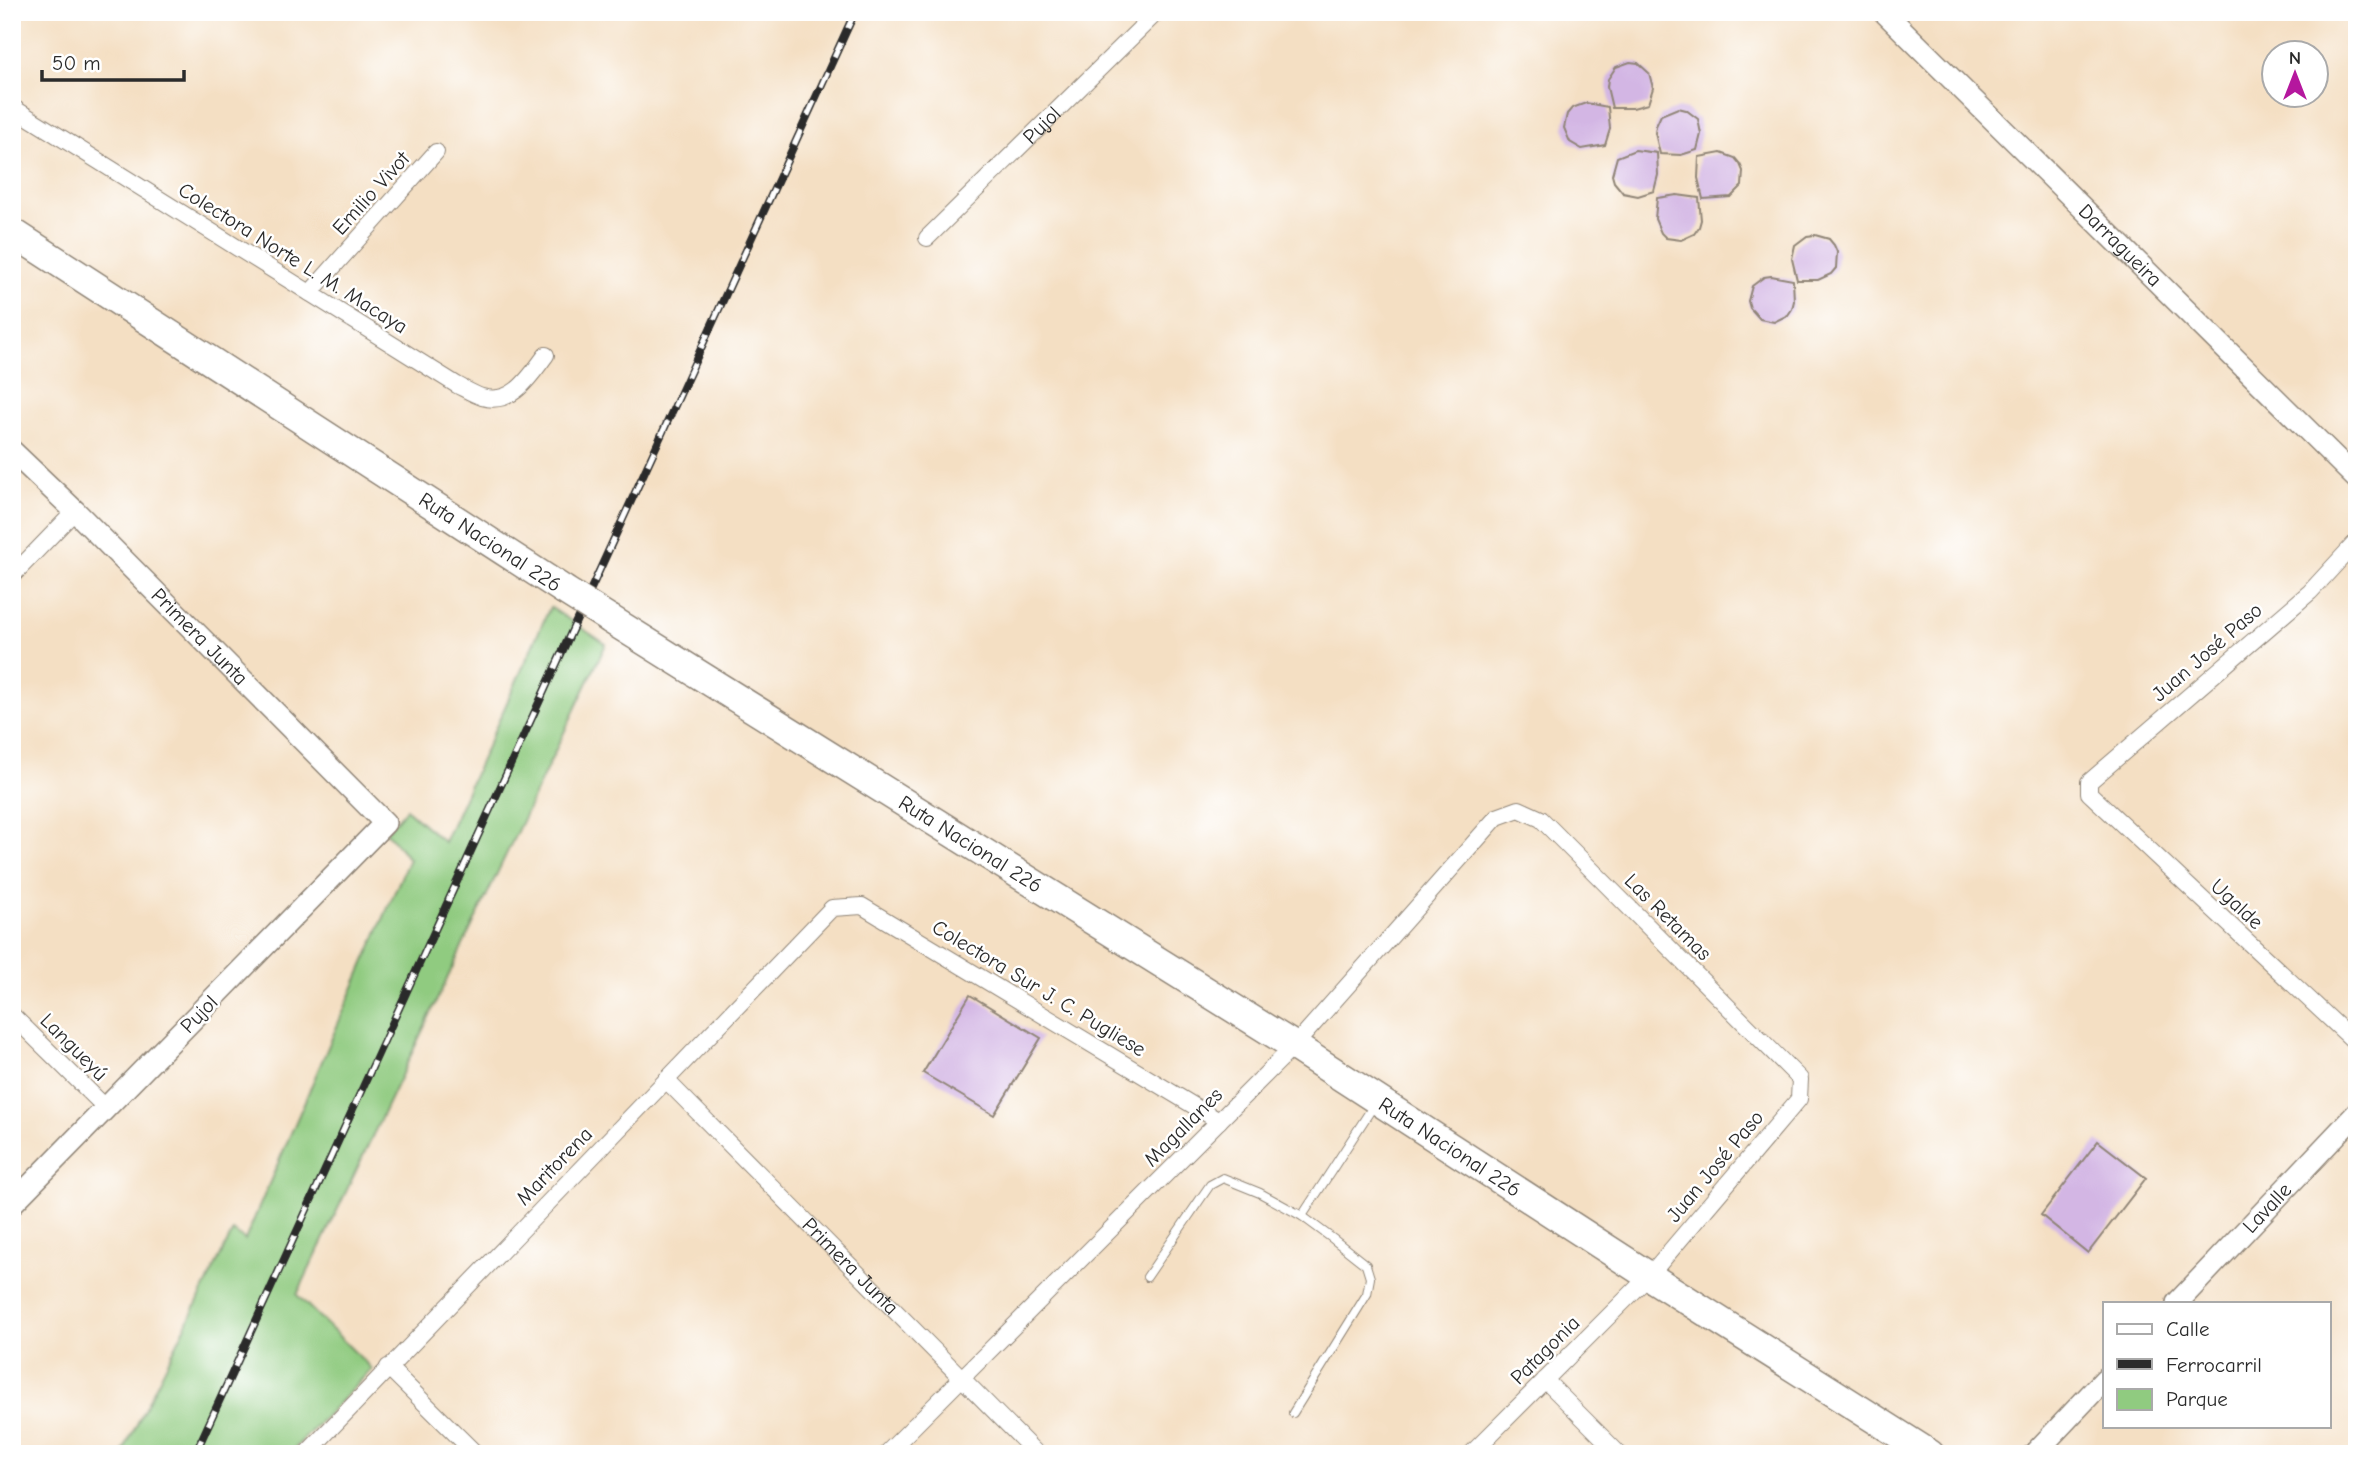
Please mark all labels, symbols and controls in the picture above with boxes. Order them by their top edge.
scale bar [42,38,184,82]
north arrow [2260,38,2330,108]
text: N [2289,47,2301,69]
text: 50 m [52,51,101,75]
street label: Pujol [1018,101,1066,149]
street label: Emilio Vivot [327,146,415,240]
street label: Colectora Norte L. M. Macaya [174,177,412,339]
street label: Darragueira [2074,199,2167,291]
street label: Ruta Nacional 226 [415,487,566,597]
street label: Primera Junta [147,583,253,690]
street label: Juan José Paso [2147,598,2267,706]
street label: Ruta Nacional 226 [894,790,1047,898]
street label: Las Retamas [1620,869,1716,965]
street label: Ugalde [2206,874,2268,934]
street label: Colectora Sur J. C. Pugliese [928,915,1150,1061]
street label: Pujol [175,990,223,1038]
street label: Langueyú [35,1008,113,1086]
street label: Magallanes [1139,1083,1227,1171]
street label: Ruta Nacional 226 [1374,1092,1525,1202]
street label: Juan José Paso [1661,1105,1769,1227]
street label: Maritorena [511,1122,597,1210]
street label: Lavalle [2238,1178,2296,1238]
street label: Primera Junta [797,1213,904,1319]
legend [2103,1302,2330,1428]
street label: Patagonia [1506,1311,1584,1389]
text: Calle [2166,1317,2209,1341]
text: Ferrocarril [2166,1353,2262,1377]
text: Parque [2166,1387,2228,1411]

